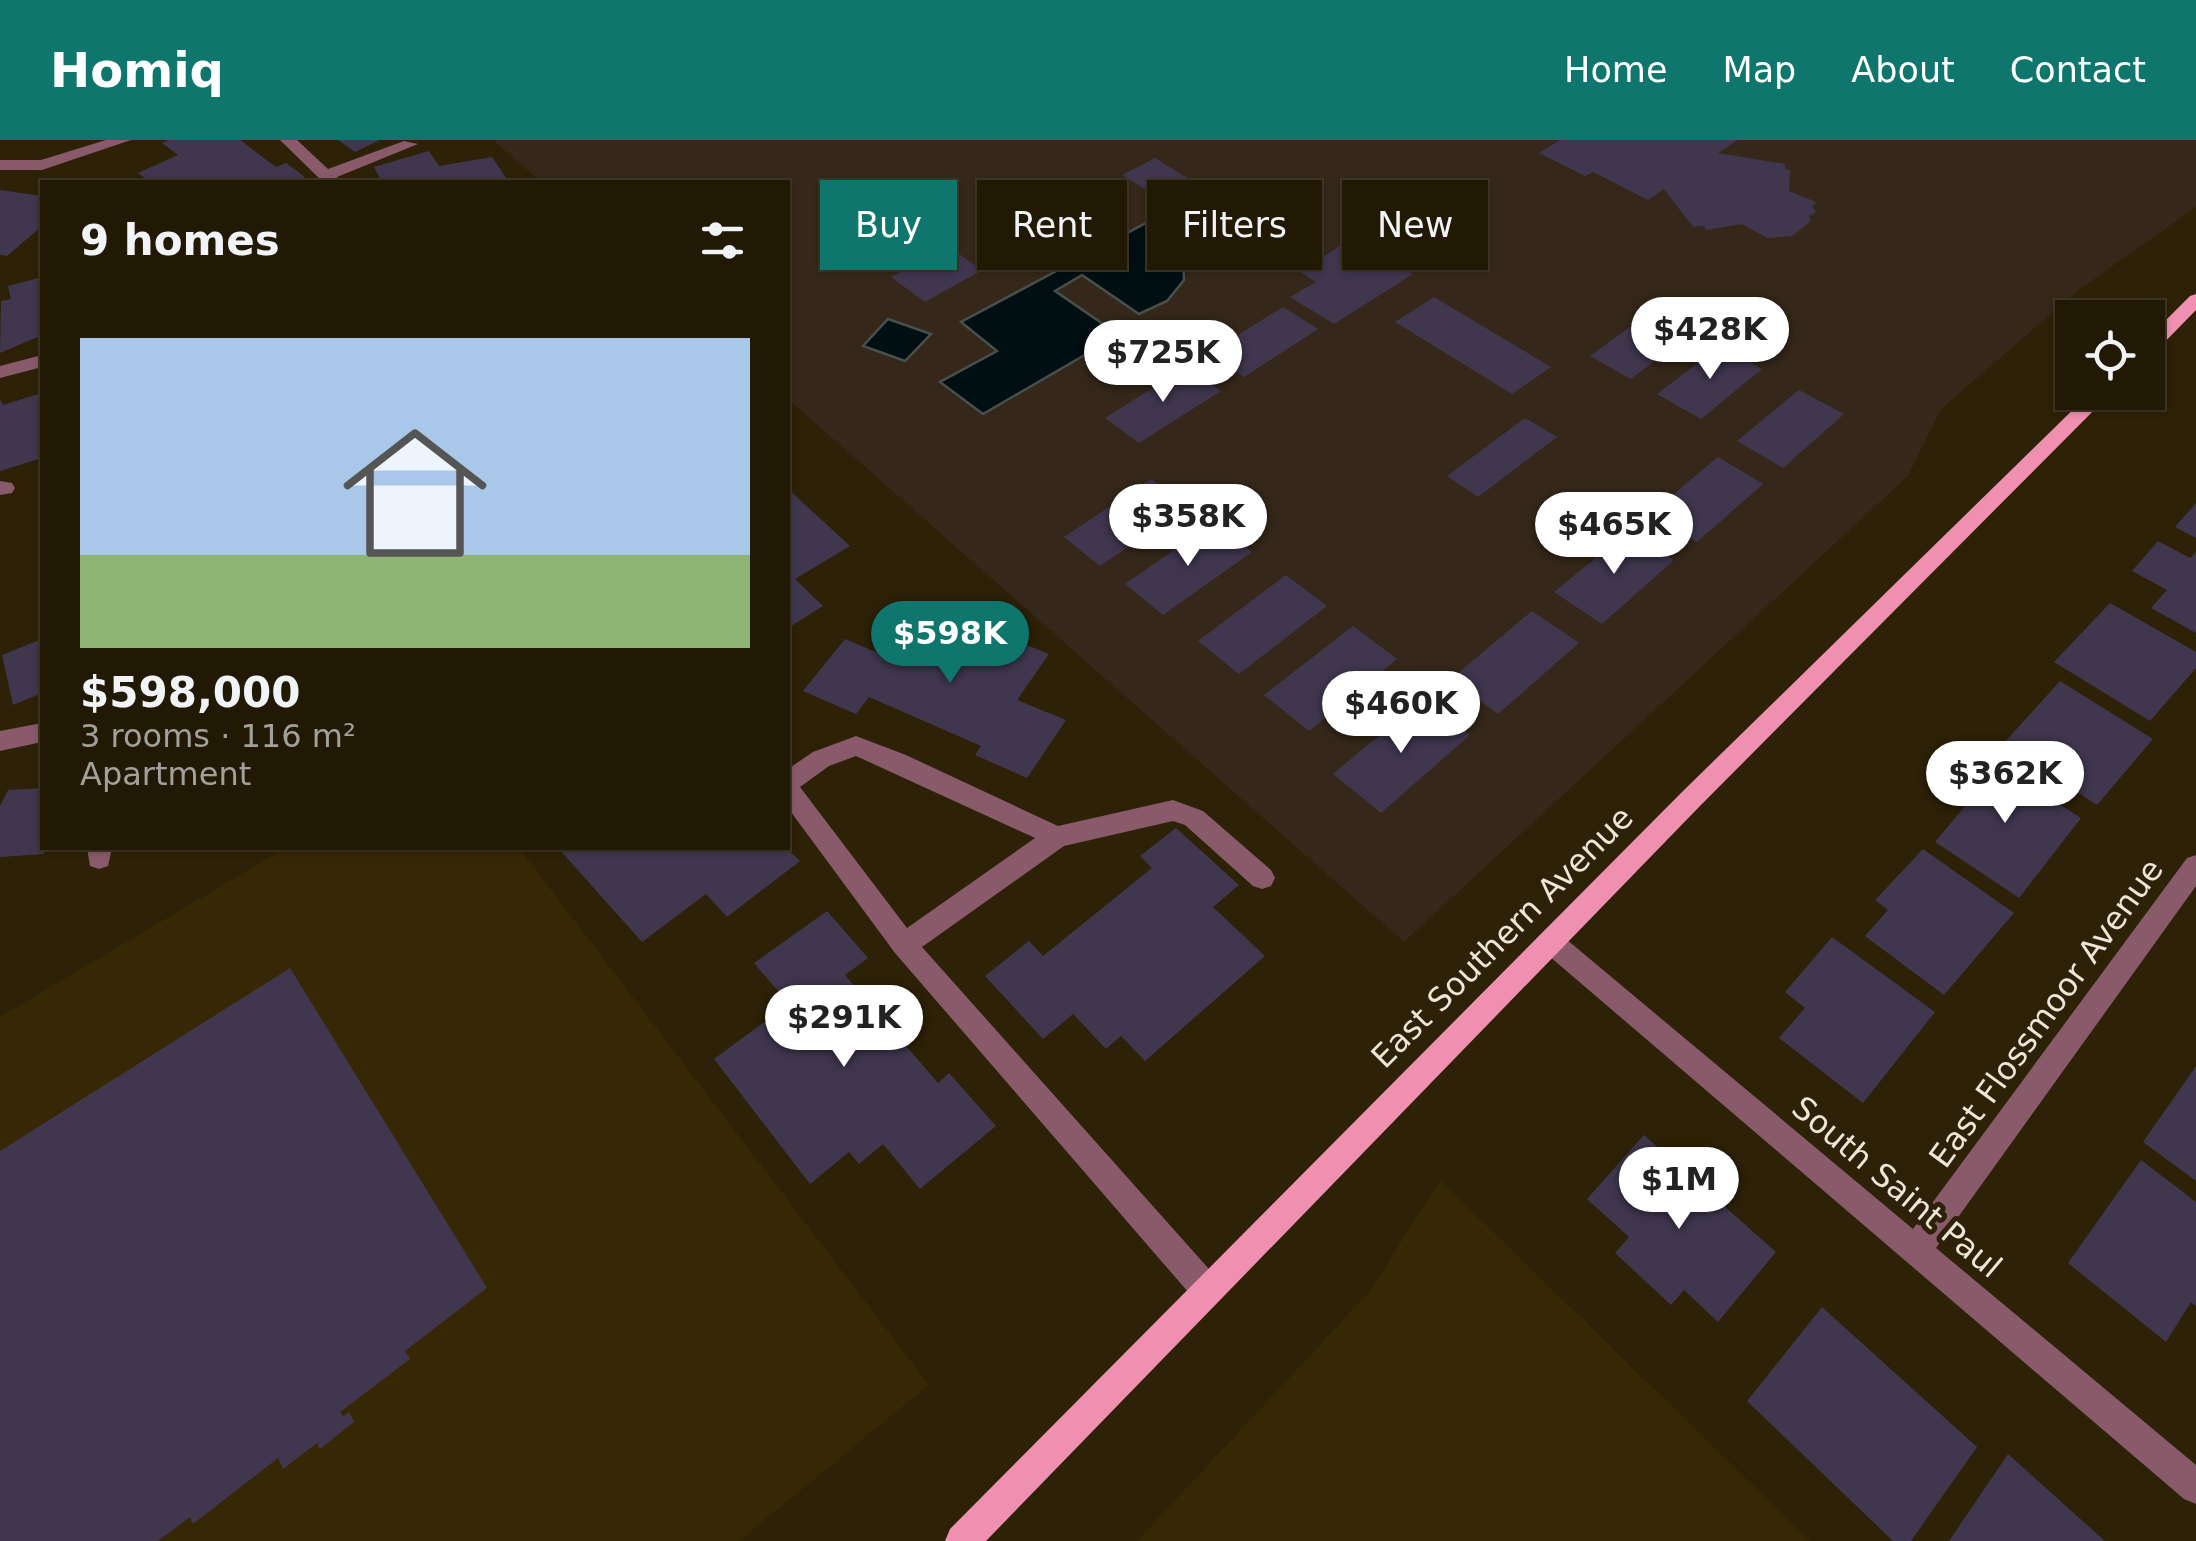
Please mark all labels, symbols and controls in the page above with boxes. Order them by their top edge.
text: Homiq [50,42,224,98]
text: Home [1564,50,1667,90]
text: Map [1722,50,1796,90]
text: About [1851,50,1955,90]
text: Contact [2010,50,2146,90]
chip: Buy [820,180,957,270]
chip: Rent [977,180,1127,270]
chip: Filters [1147,180,1322,270]
chip: New [1342,180,1488,270]
icon: filters [695,213,750,268]
text: 9 homes [80,216,280,265]
pin: $428K [1640,297,1780,382]
map controls [2055,300,2165,410]
button: locate [2055,300,2165,410]
text: $428K [1653,310,1767,348]
pin: $725K [1093,320,1233,405]
text: $725K [1106,333,1220,371]
icon: home [325,403,505,583]
pin: $358K [1118,484,1258,569]
pin: $465K [1544,492,1684,577]
text: $358K [1131,497,1245,535]
text: $465K [1557,505,1671,543]
pin: $598K [880,601,1020,686]
text: $598K [893,614,1007,652]
text: $598,000 [80,668,301,717]
pin: $460K [1331,671,1471,756]
text: $460K [1344,684,1458,722]
text: 3 rooms · 116 m² [80,717,356,755]
pin: $362K [1935,741,2075,826]
text: $362K [1948,754,2062,792]
text: Apartment [80,755,251,793]
street label: East Southern Avenue [1363,798,1641,1076]
street label: East Flossmoor Avenue [1921,851,2171,1175]
pin: $291K [774,985,914,1070]
text: $291K [787,998,901,1036]
street label: South Saint Paul [1785,1088,2009,1286]
pin: $1M [1631,1147,1727,1232]
text: $1M [1641,1160,1717,1198]

